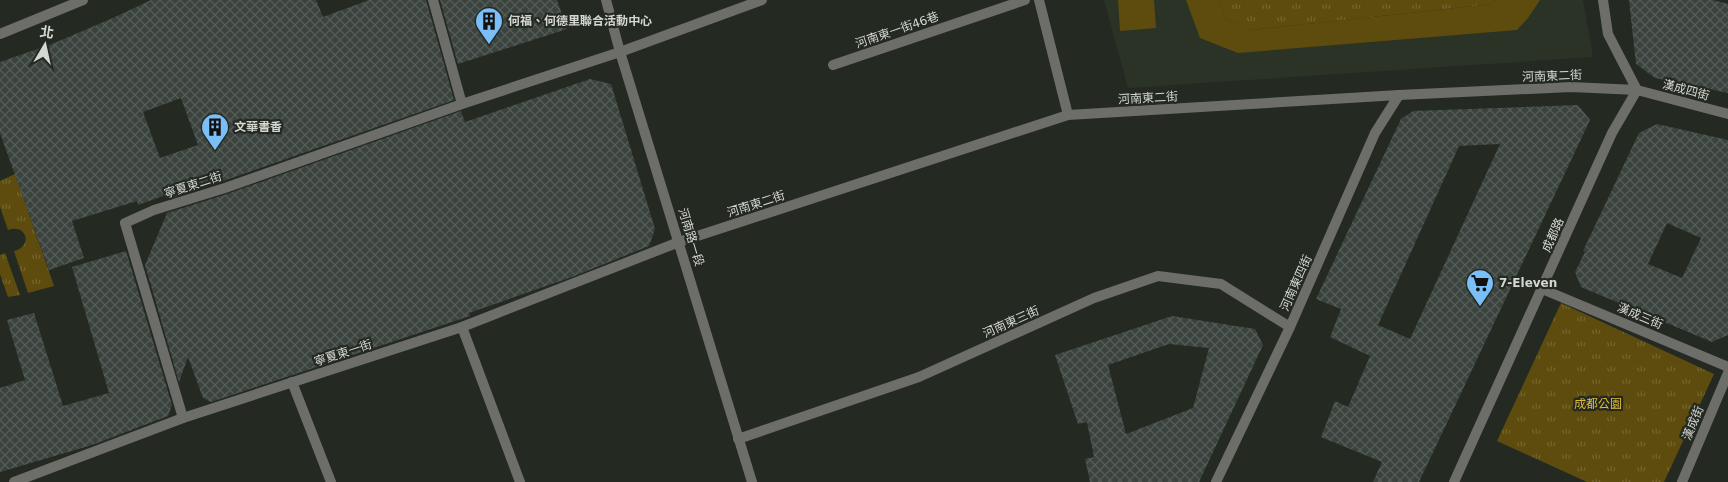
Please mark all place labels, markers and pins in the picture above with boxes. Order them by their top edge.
building icon: 何福、何德里聯合活動中心 [474,6,504,45]
place label: 何福、何德里聯合活動中心 [508,14,652,28]
building icon: 文華書香 [200,112,230,151]
place label: 文華書香 [234,120,282,134]
supermarket icon: 7-Eleven [1465,268,1495,307]
place label: 7-Eleven [1499,276,1557,290]

